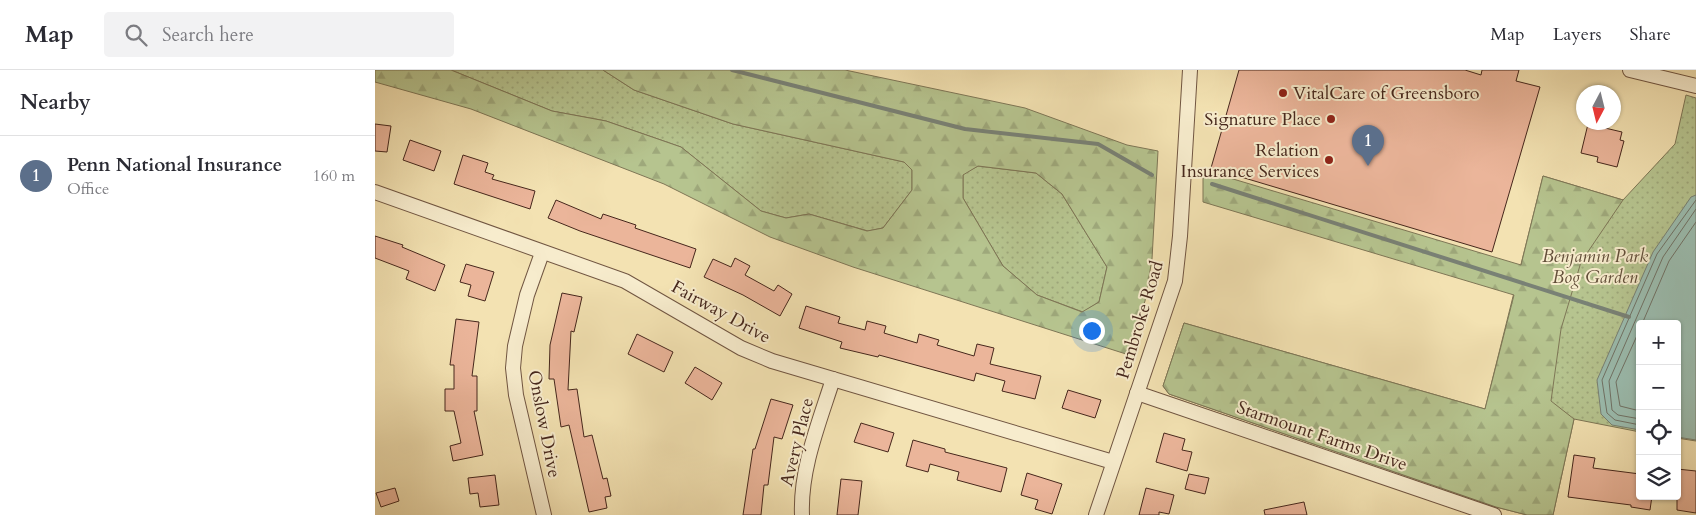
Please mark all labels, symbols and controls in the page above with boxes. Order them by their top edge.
search box [104,12,454,57]
text: Map [25,18,74,51]
icon: search [122,21,150,49]
text: Search here [162,22,254,48]
text: Map [1490,22,1525,47]
text: Layers [1553,22,1602,47]
text: Share [1630,22,1671,47]
place label: VitalCare of Greensboro [1293,81,1480,106]
north arrow [1576,85,1621,130]
marker: VitalCare of Greensboro [1277,87,1289,99]
text: Nearby [20,88,91,117]
place label: Signature Place [1204,107,1321,132]
marker: Signature Place [1325,113,1337,125]
pin: 1 [1352,125,1384,166]
place label: Relation Insurance Services [1181,138,1320,184]
text: Penn National Insurance [67,152,282,178]
marker: Relation Insurance Services [1323,154,1335,166]
text: 1 [32,165,40,187]
text: 160 m [313,165,355,187]
text: Office [67,178,109,200]
park label: Benjamin Park Bog Garden [1542,244,1648,290]
street label: Pembroke Road [1110,258,1170,382]
street label: Fairway Drive [667,274,775,350]
your location [1079,318,1105,344]
map controls [1636,320,1681,500]
button: + [1636,320,1681,365]
button: − [1636,365,1681,410]
street label: Onslow Drive [521,368,567,480]
street label: Avery Place [774,395,820,489]
street label: Starmount Farms Drive [1233,395,1411,477]
button: locate [1636,410,1681,455]
button: layers [1636,455,1681,500]

